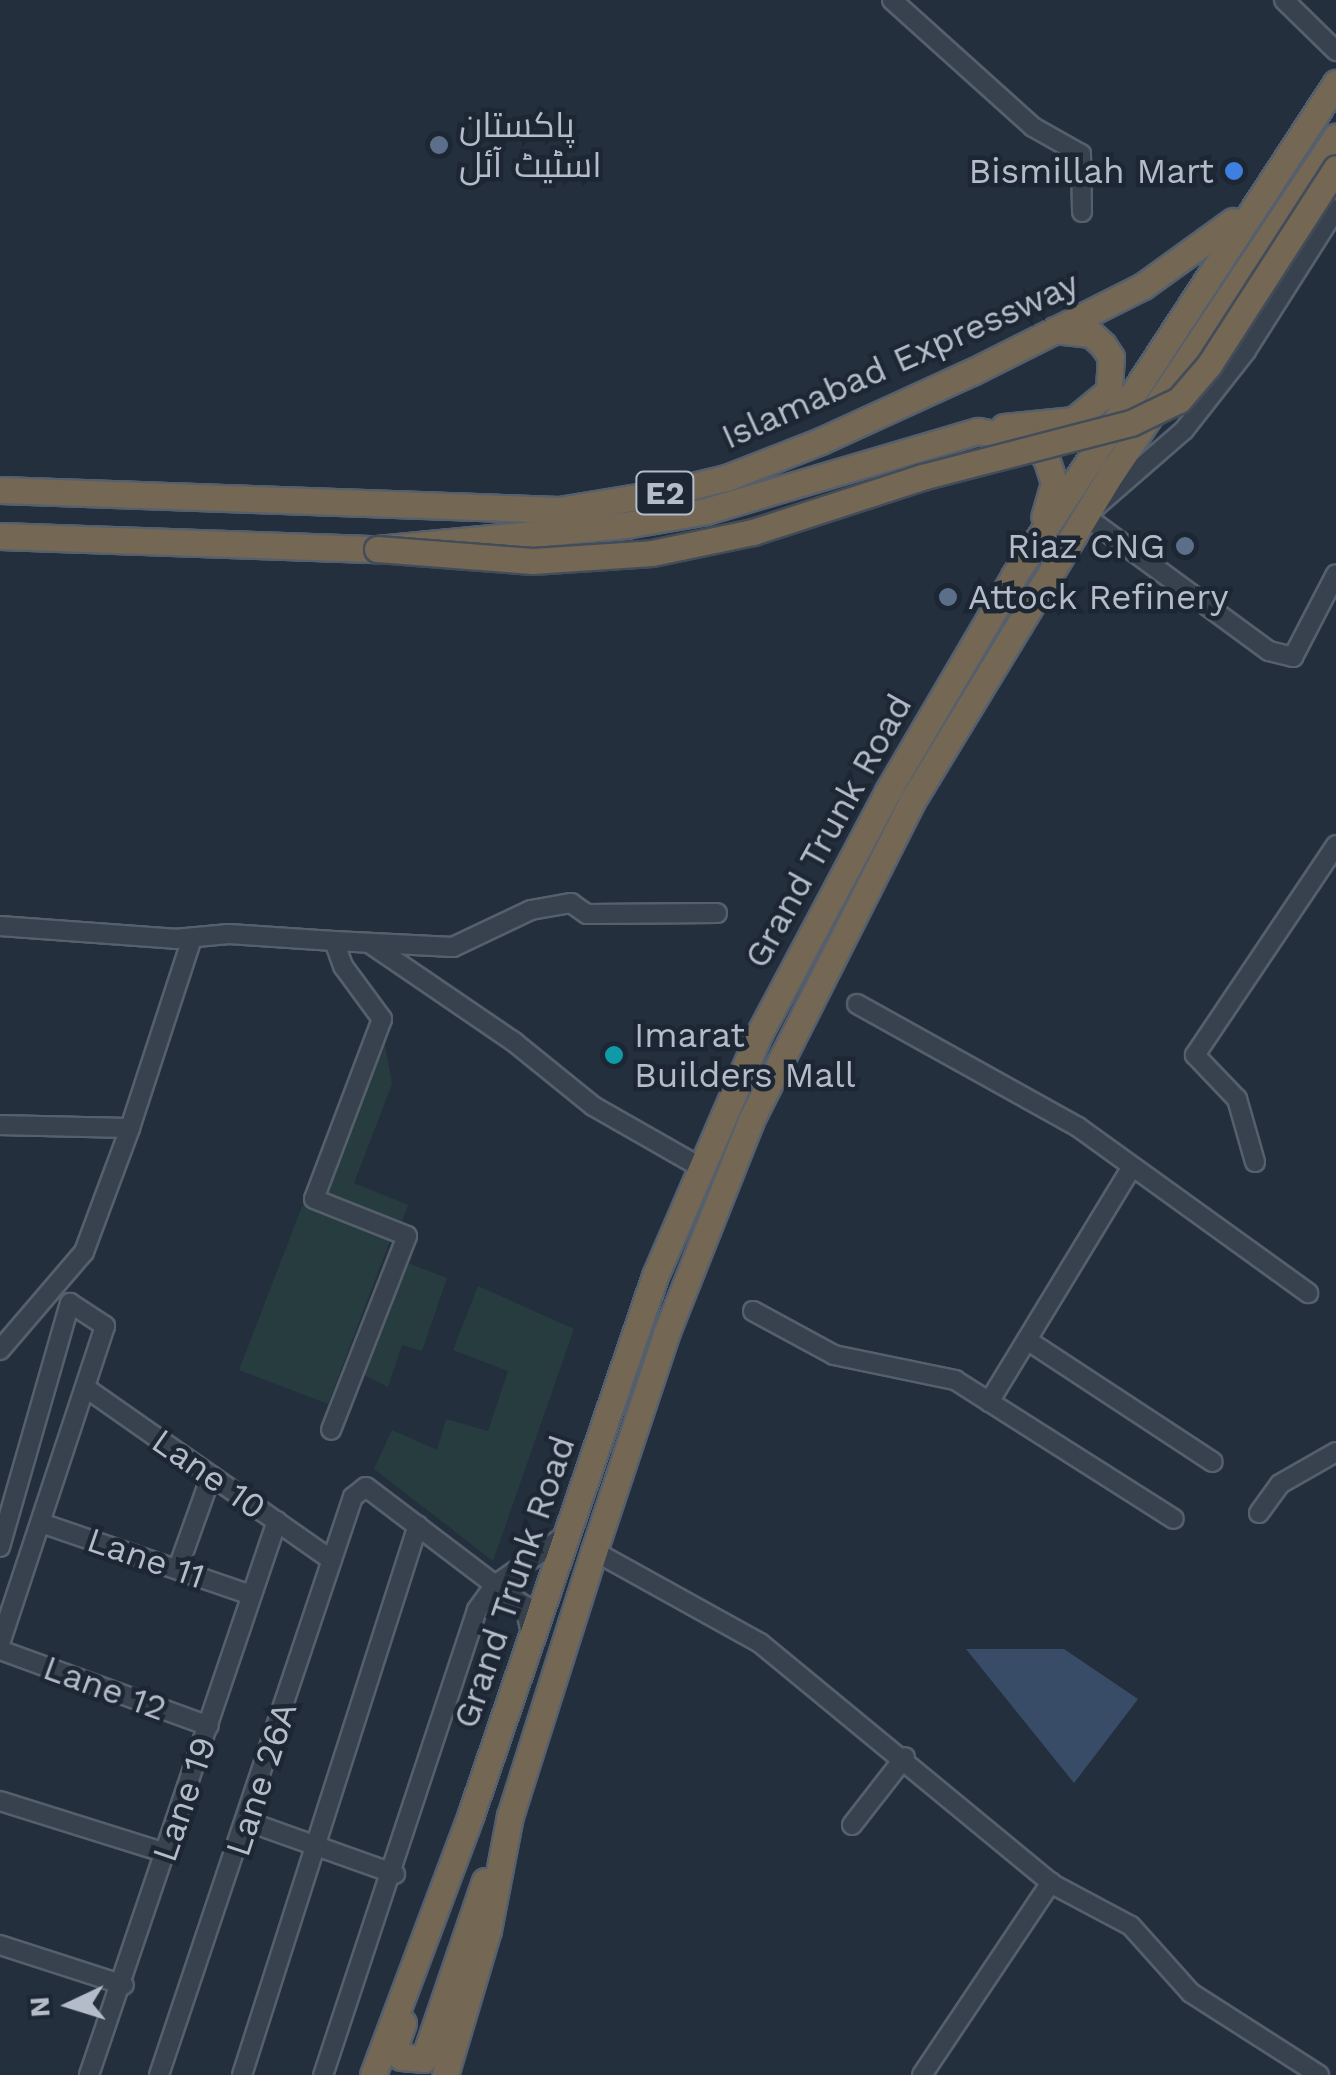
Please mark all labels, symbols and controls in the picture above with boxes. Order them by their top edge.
place label: پاکستان اسٹیٹ آئل [459,104,602,186]
marker: پاکستان اسٹیٹ آئل [428,134,450,156]
place label: Bismillah Mart [969,150,1214,192]
marker: Bismillah Mart [1223,160,1245,182]
street label: Islamabad Expressway [715,262,1085,458]
road number: E2 [635,466,695,520]
place label: Riaz CNG [1007,525,1165,567]
marker: Riaz CNG [1174,535,1196,557]
place label: Attock Refinery [968,576,1229,618]
marker: Attock Refinery [937,586,959,608]
street label: Grand Trunk Road [735,686,921,976]
place label: Imarat Builders Mall [634,1014,855,1096]
marker: Imarat Builders Mall [603,1044,625,1066]
street label: Lane 10 [144,1420,274,1528]
street label: Grand Trunk Road [444,1430,584,1734]
street label: Lane 11 [82,1518,210,1598]
street label: Lane 12 [37,1646,173,1730]
street label: Lane 26A [216,1697,306,1861]
street label: Lane 19 [143,1731,225,1867]
north arrow [20,1955,120,2055]
text: N [22,1996,57,2019]

